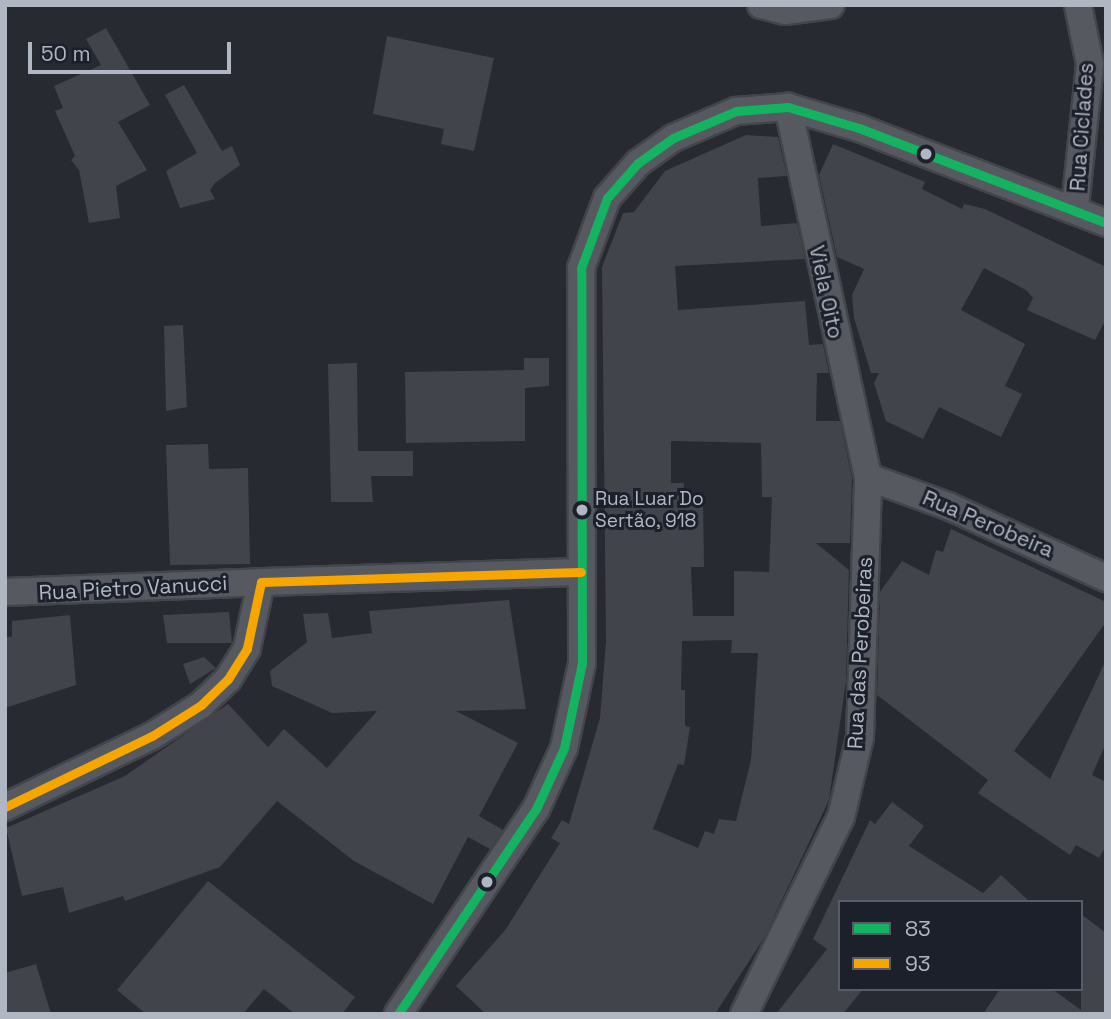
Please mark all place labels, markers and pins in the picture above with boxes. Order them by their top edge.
unlabelled marker [919,147,933,161]
place label: Rua Luar Do Sertão, 918 [595,488,704,532]
marker: Rua Luar Do Sertão, 918 [575,503,589,517]
unlabelled marker [480,875,494,889]

